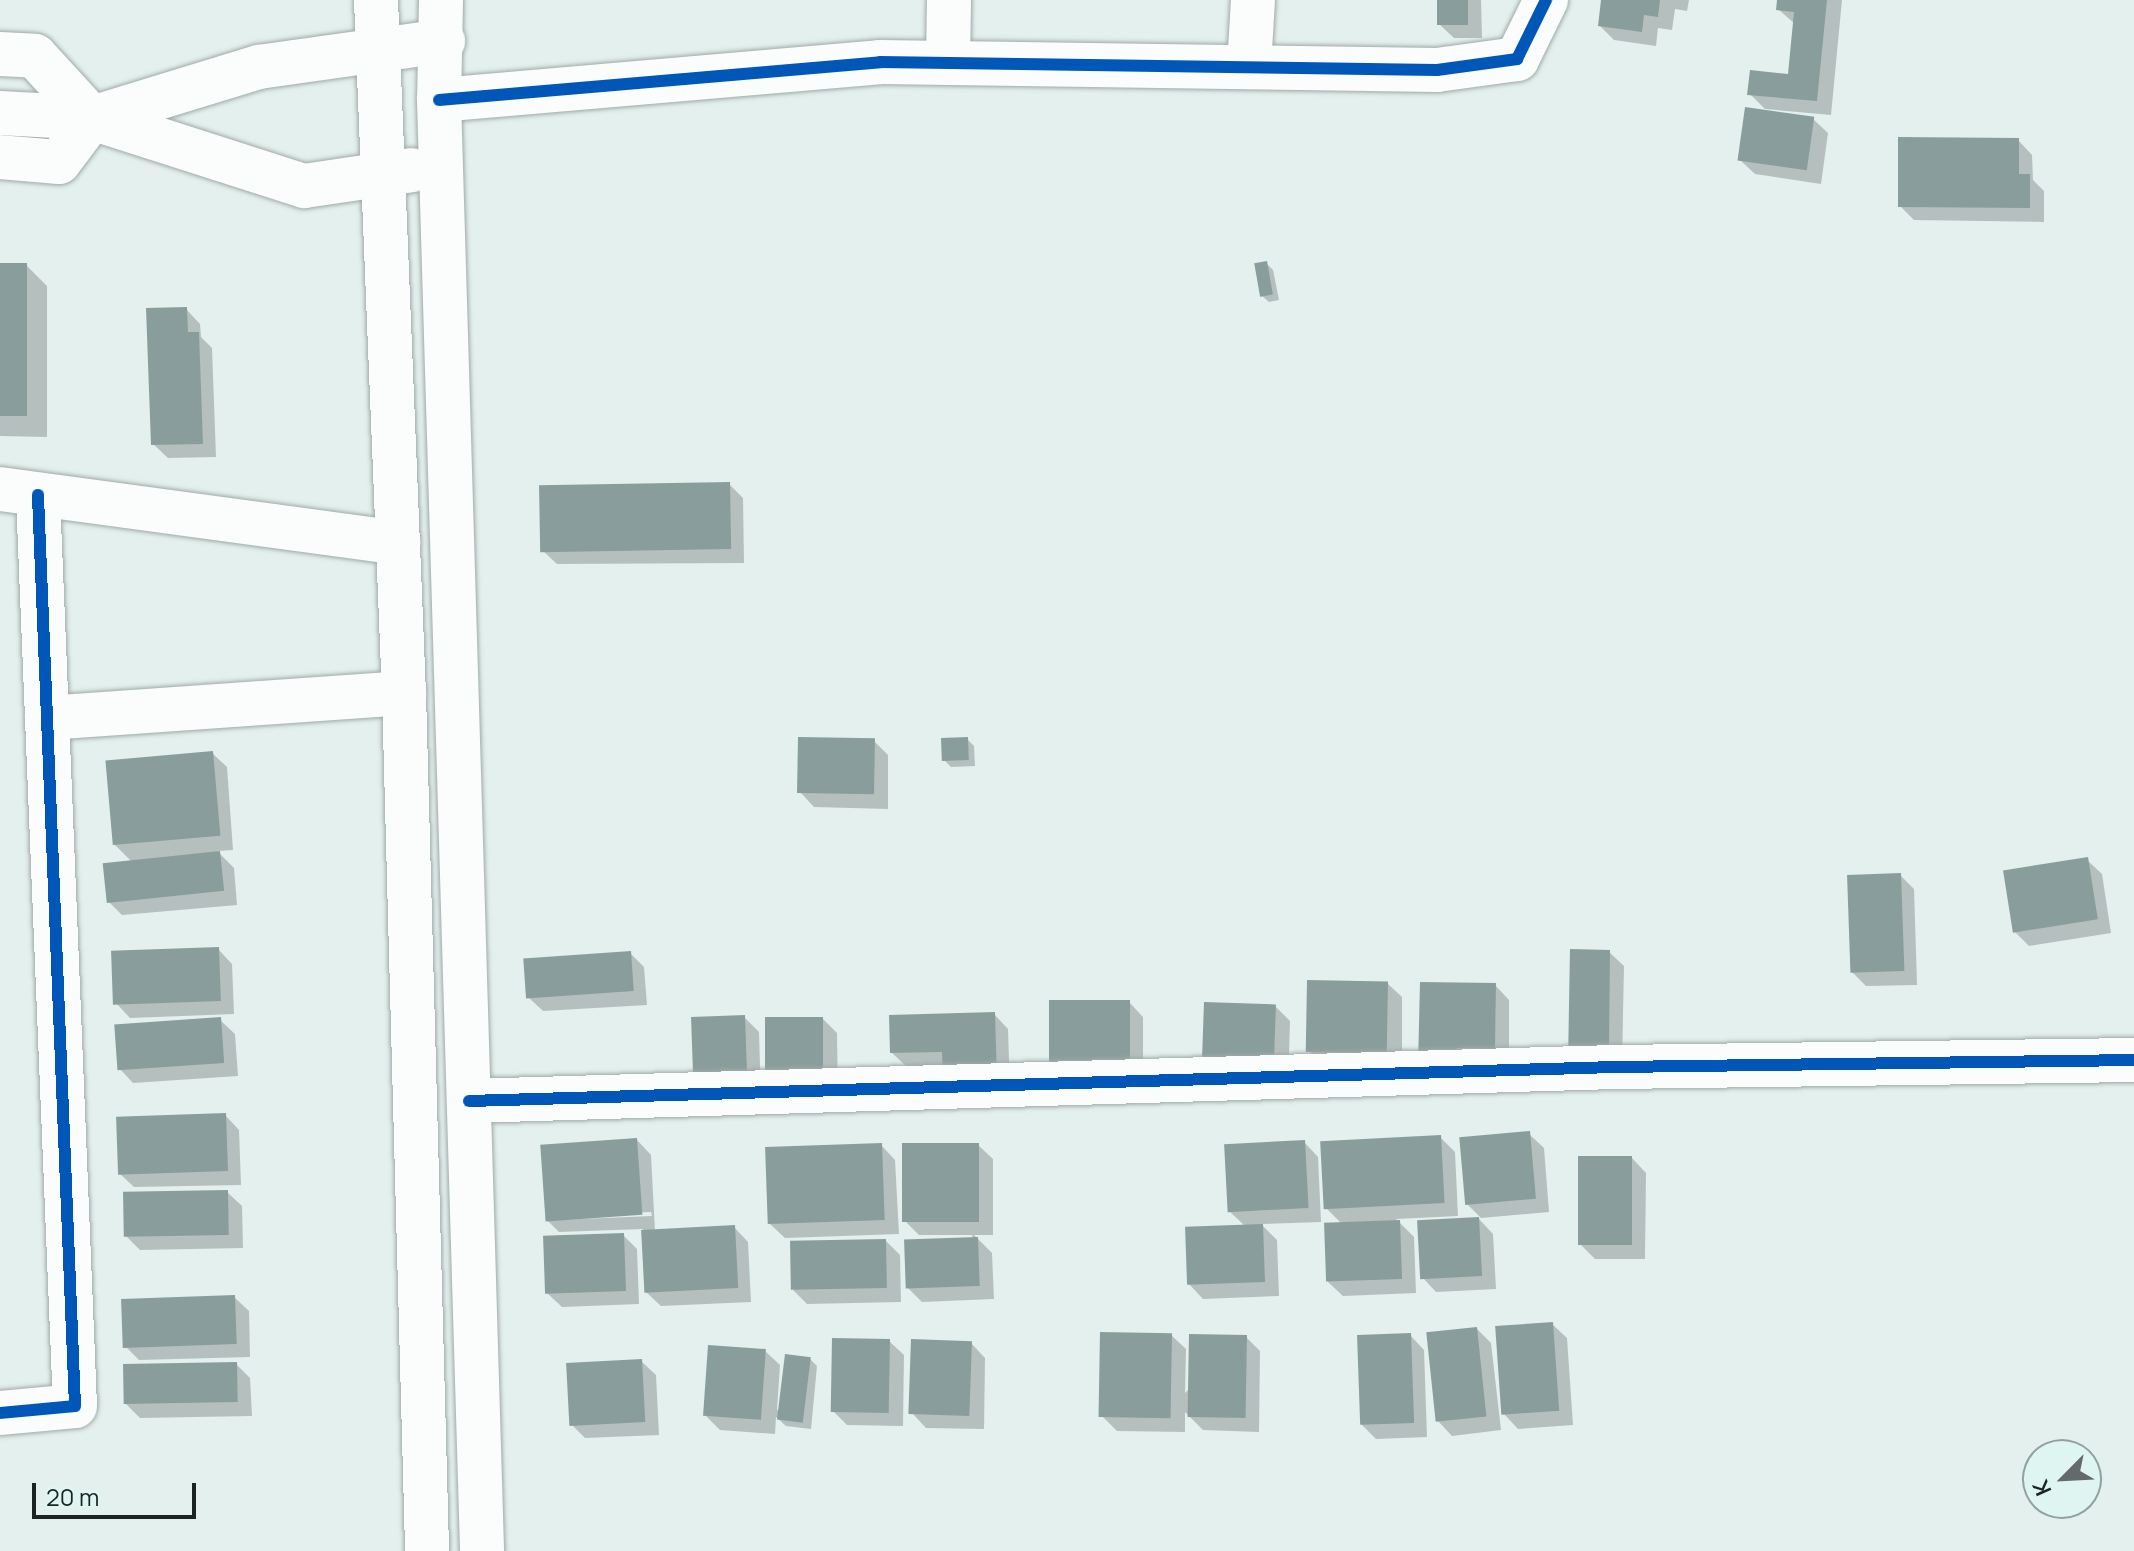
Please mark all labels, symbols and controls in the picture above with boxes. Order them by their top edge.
north arrow [2022,1439,2102,1519]
scale bar [36,1467,200,1517]
text: K [2025,1475,2059,1501]
text: 20 m [46,1480,99,1513]

